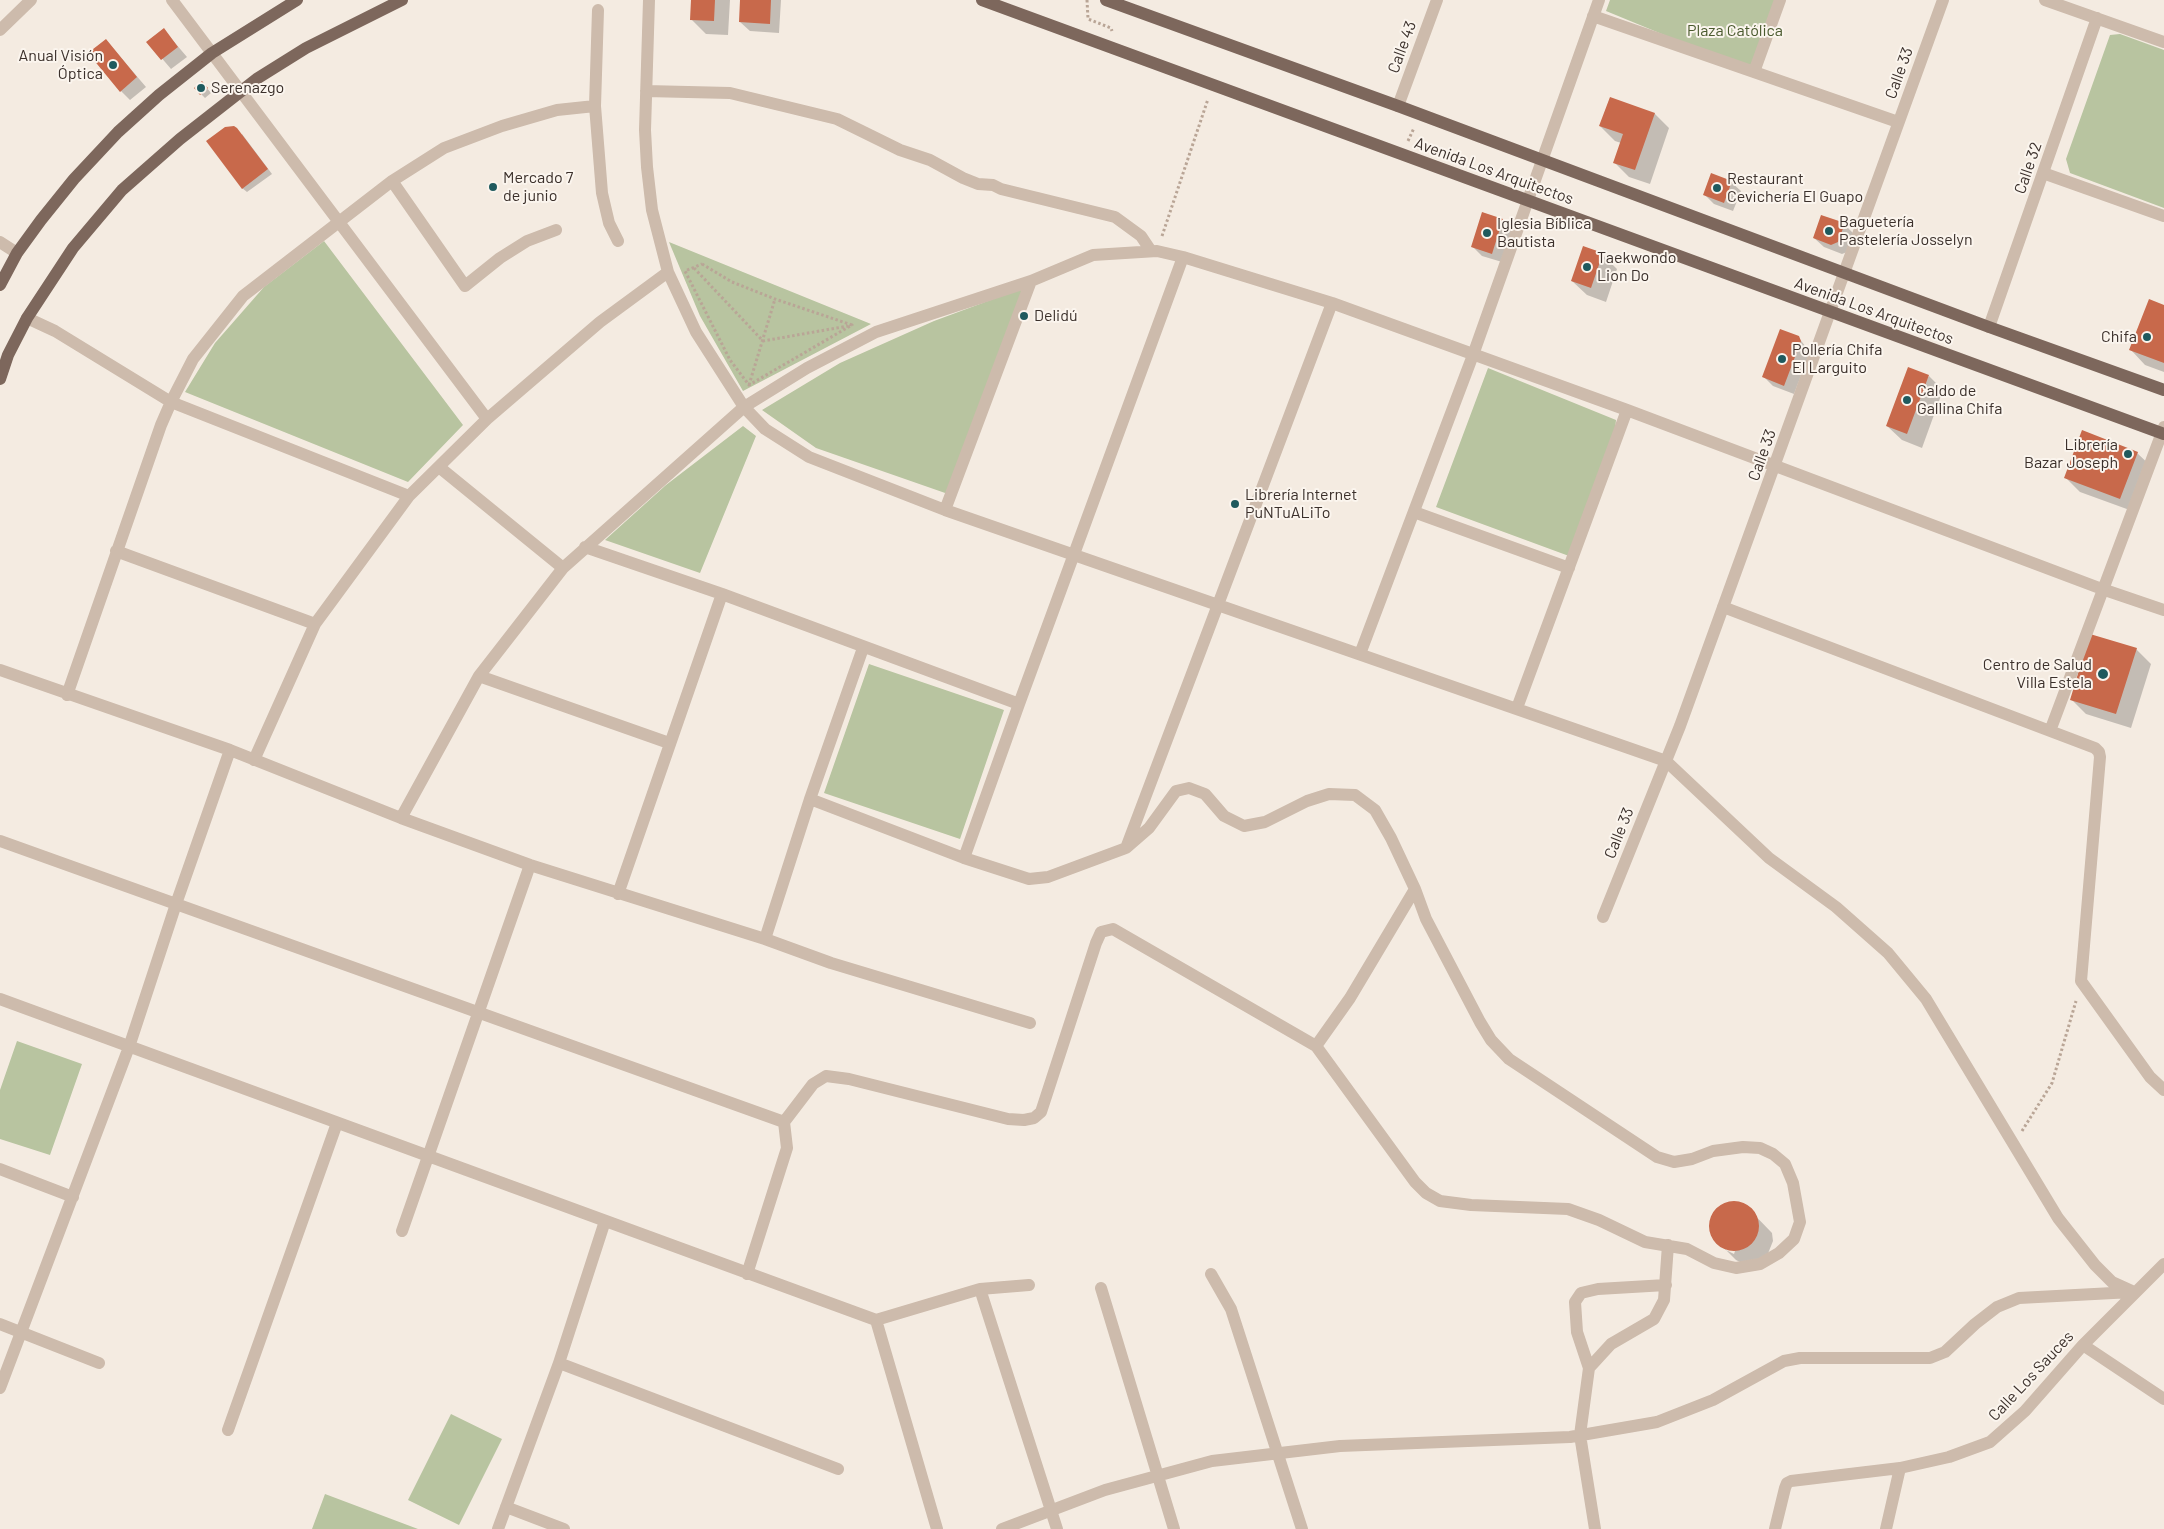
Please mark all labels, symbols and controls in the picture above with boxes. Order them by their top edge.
street label: Calle 43 [1384,18,1420,76]
park label: Plaza Católica [1687,21,1783,41]
street label: Calle 33 [1881,45,1917,101]
place label: Anual Visión Óptica [19,46,103,84]
marker: Anual Visión Óptica [107,59,119,71]
place label: Serenazgo [211,78,284,98]
marker: Serenazgo [195,82,207,94]
street label: Avenida Los Arquitectos [1412,133,1576,209]
street label: Calle 32 [2010,139,2046,197]
place label: Mercado 7 de junio [503,168,573,206]
place label: Restaurant Cevichería El Guapo [1727,169,1863,207]
marker: Mercado 7 de junio [487,181,499,193]
marker: Restaurant Cevichería El Guapo [1711,182,1723,194]
place label: Baguetería Pastelería Josselyn [1839,212,1973,250]
place label: Iglesia Bíblica Bautista [1497,214,1591,252]
marker: Baguetería Pastelería Josselyn [1823,225,1835,237]
marker: Iglesia Bíblica Bautista [1481,227,1493,239]
place label: Taekwondo Lion Do [1597,248,1677,286]
marker: Taekwondo Lion Do [1581,261,1593,273]
street label: Avenida Los Arquitectos [1792,273,1956,349]
place label: Delidú [1034,306,1078,326]
marker: Delidú [1018,310,1030,322]
place label: Chifa [2101,327,2137,347]
marker: Chifa [2141,331,2153,343]
place label: Pollería Chifa El Larguito [1792,340,1882,378]
marker: Pollería Chifa El Larguito [1776,353,1788,365]
place label: Caldo de Gallina Chifa [1917,381,2002,419]
marker: Caldo de Gallina Chifa [1901,394,1913,406]
street label: Calle 33 [1744,427,1780,483]
place label: Librería Bazar Joseph [2024,435,2118,473]
marker: Librería Bazar Joseph [2122,448,2134,460]
place label: Librería Internet PuNTuALiTo [1245,485,1357,523]
marker: Librería Internet PuNTuALiTo [1229,498,1241,510]
place label: Centro de Salud Villa Estela [1983,655,2092,693]
marker: Centro de Salud Villa Estela [2096,667,2110,681]
street label: Calle 33 [1600,805,1638,861]
street label: Calle Los Sauces [1984,1327,2078,1425]

